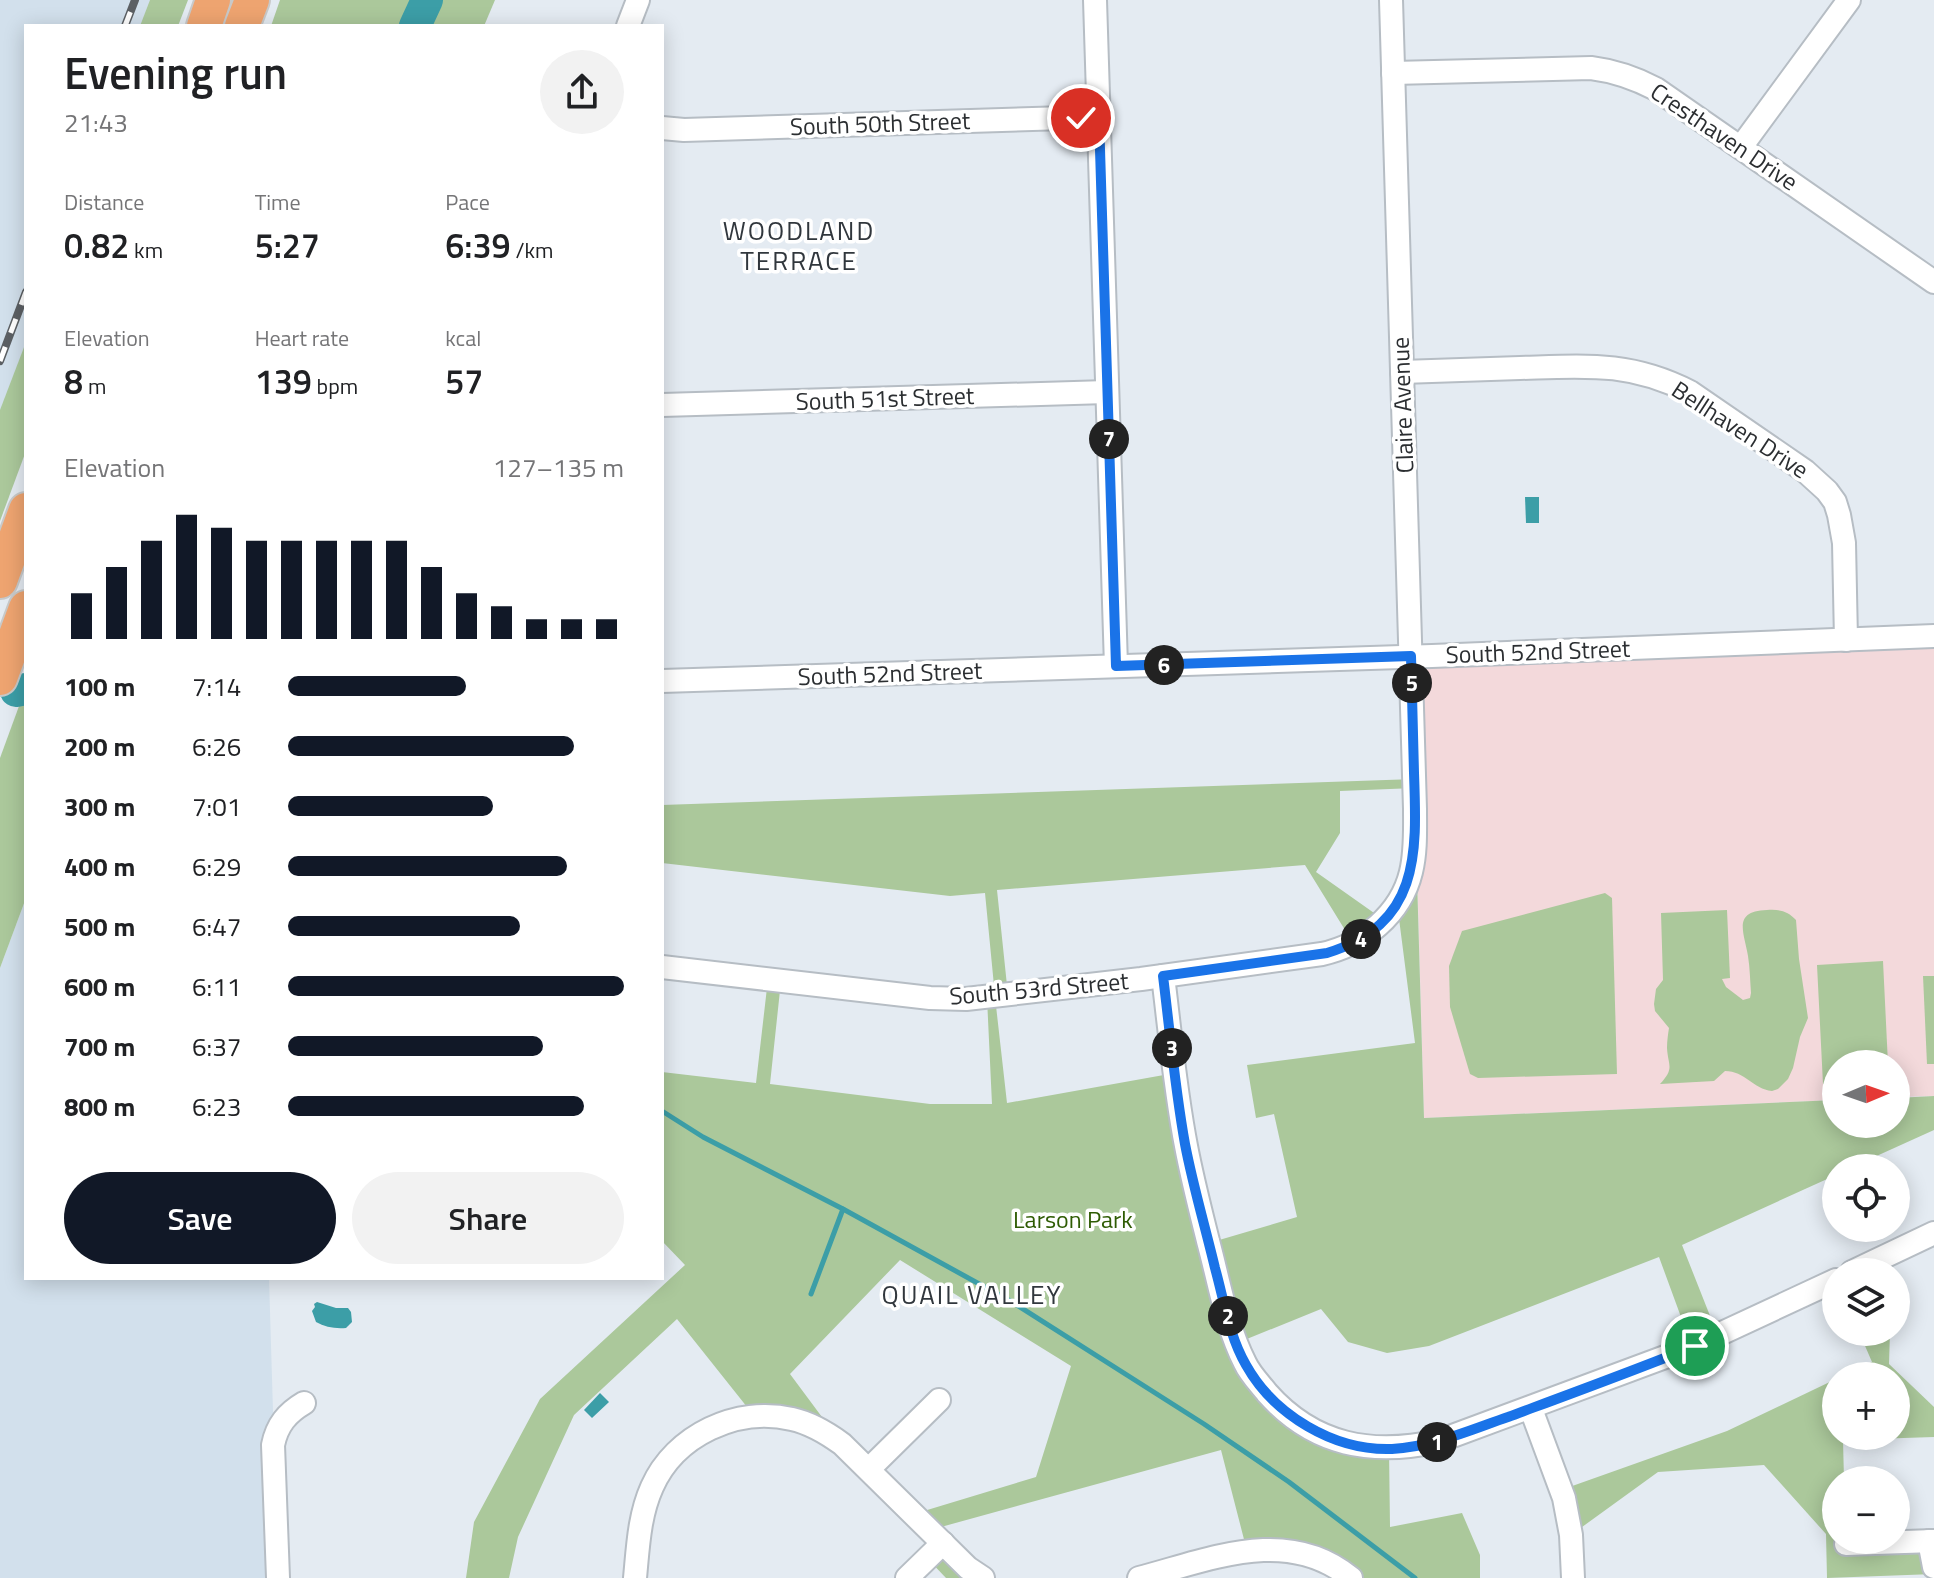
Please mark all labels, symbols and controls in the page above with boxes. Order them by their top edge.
text: Evening run [64,39,287,106]
button: share [540,50,624,134]
street label: Cresthaven Drive [1643,73,1806,199]
pin [1047,84,1115,152]
icon: check [1059,96,1103,140]
street label: South 50th Street [789,102,971,144]
text: 21:43 [64,103,128,142]
text: Distance [64,185,144,219]
text: Time [255,185,301,219]
text: Pace [445,185,490,219]
district label: WOODLAND TERRACE [723,211,875,280]
text: 0.82 [64,219,129,271]
text: 5:27 [255,219,320,271]
text: 6:39 [445,219,511,271]
text: km [129,233,163,267]
text: /km [511,233,553,267]
text: Elevation [64,321,150,355]
text: Heart rate [255,321,349,355]
text: kcal [445,321,481,355]
street label: Claire Avenue [1382,336,1422,474]
text: 8 [64,355,83,407]
text: 139 [255,355,312,407]
text: 57 [445,355,483,407]
text: m [83,369,106,403]
text: bpm [312,369,358,403]
street label: Bellhaven Drive [1665,371,1816,487]
street label: South 51st Street [795,377,975,419]
pin: 7 [1089,419,1129,459]
text: 7 [1103,422,1115,456]
text: Elevation [64,448,165,487]
text: 127–135 m [493,448,624,487]
street label: South 52nd Street [1445,630,1631,672]
pin: 6 [1144,645,1184,685]
text: 6 [1158,648,1170,682]
street label: South 52nd Street [797,652,983,694]
pin: 5 [1392,663,1432,703]
text: 5 [1406,666,1418,700]
text: 100 m [64,667,135,706]
text: 7:14 [192,667,241,706]
text: 200 m [64,727,135,766]
text: 6:26 [192,727,241,766]
text: 300 m [64,787,135,826]
text: 7:01 [192,787,241,826]
text: 400 m [64,847,135,886]
text: 6:29 [192,847,241,886]
text: 500 m [64,907,135,946]
text: 6:47 [192,907,241,946]
pin: 4 [1341,919,1381,959]
text: 4 [1355,922,1367,956]
street label: South 53rd Street [948,962,1131,1014]
text: 600 m [64,967,135,1006]
text: 6:11 [192,967,241,1006]
text: 700 m [64,1027,135,1066]
text: 6:37 [192,1027,241,1066]
pin: 3 [1152,1028,1192,1068]
text: 3 [1166,1031,1178,1065]
north arrow [1822,1050,1910,1138]
map controls [1822,1050,1910,1554]
text: 800 m [64,1087,135,1126]
text: 6:23 [192,1087,241,1126]
button: locate [1822,1154,1910,1242]
button: Save [64,1172,336,1264]
button: Share [352,1172,624,1264]
park label: Larson Park [1013,1201,1133,1237]
button: layers [1822,1258,1910,1346]
district label: QUAIL VALLEY [882,1275,1062,1314]
pin: 2 [1208,1296,1248,1336]
text: 2 [1222,1299,1234,1333]
pin [1661,1312,1729,1380]
icon: arrive [1673,1324,1717,1368]
button: + [1822,1362,1910,1450]
pin: 1 [1417,1422,1457,1462]
text: 1 [1431,1425,1443,1459]
button: − [1822,1466,1910,1554]

